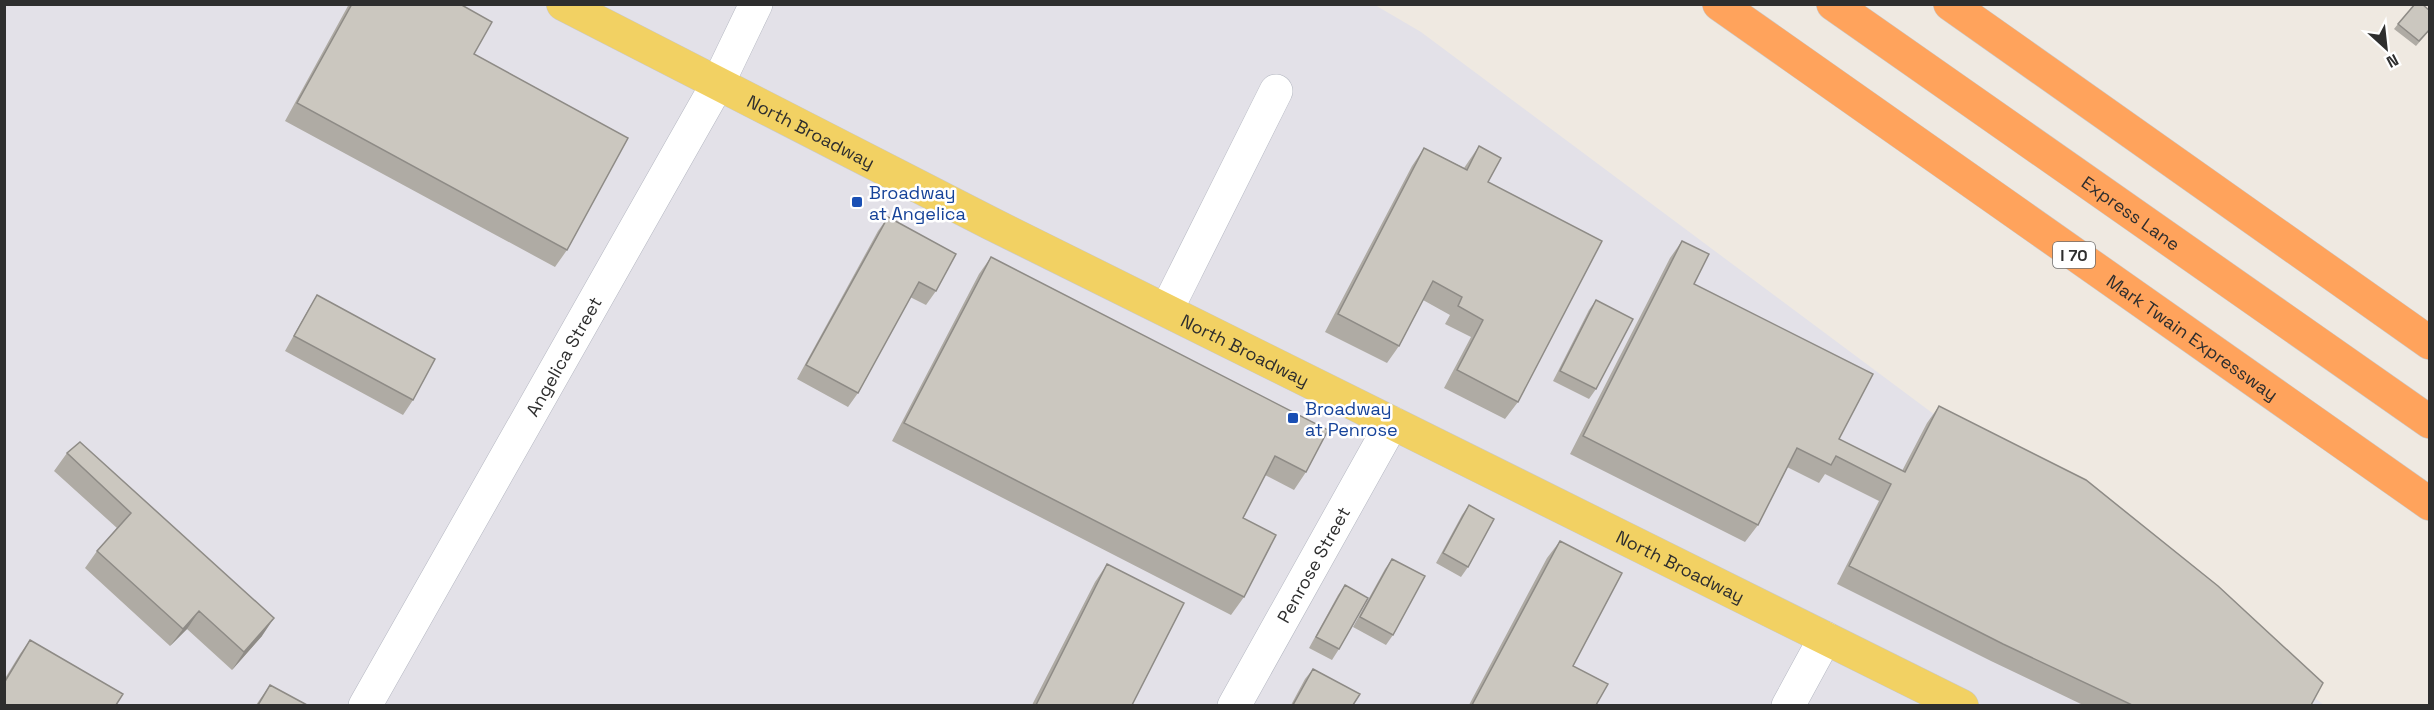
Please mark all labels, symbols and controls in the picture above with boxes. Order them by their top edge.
north arrow [2356,18,2416,78]
text: N [2383,49,2402,73]
street label: North Broadway [744,89,879,174]
street label: Express Lane [2077,170,2185,255]
place label: Broadway at Angelica [869,181,966,225]
marker: Broadway at Angelica [850,195,864,209]
road number: I 70 [2053,242,2095,268]
street label: Mark Twain Expressway [2102,269,2283,405]
street label: Angelica Street [520,292,606,420]
street label: North Broadway [1177,308,1313,391]
place label: Broadway at Penrose [1305,397,1398,441]
marker: Broadway at Penrose [1286,411,1300,425]
street label: Penrose Street [1271,502,1355,627]
street label: North Broadway [1613,525,1749,608]

